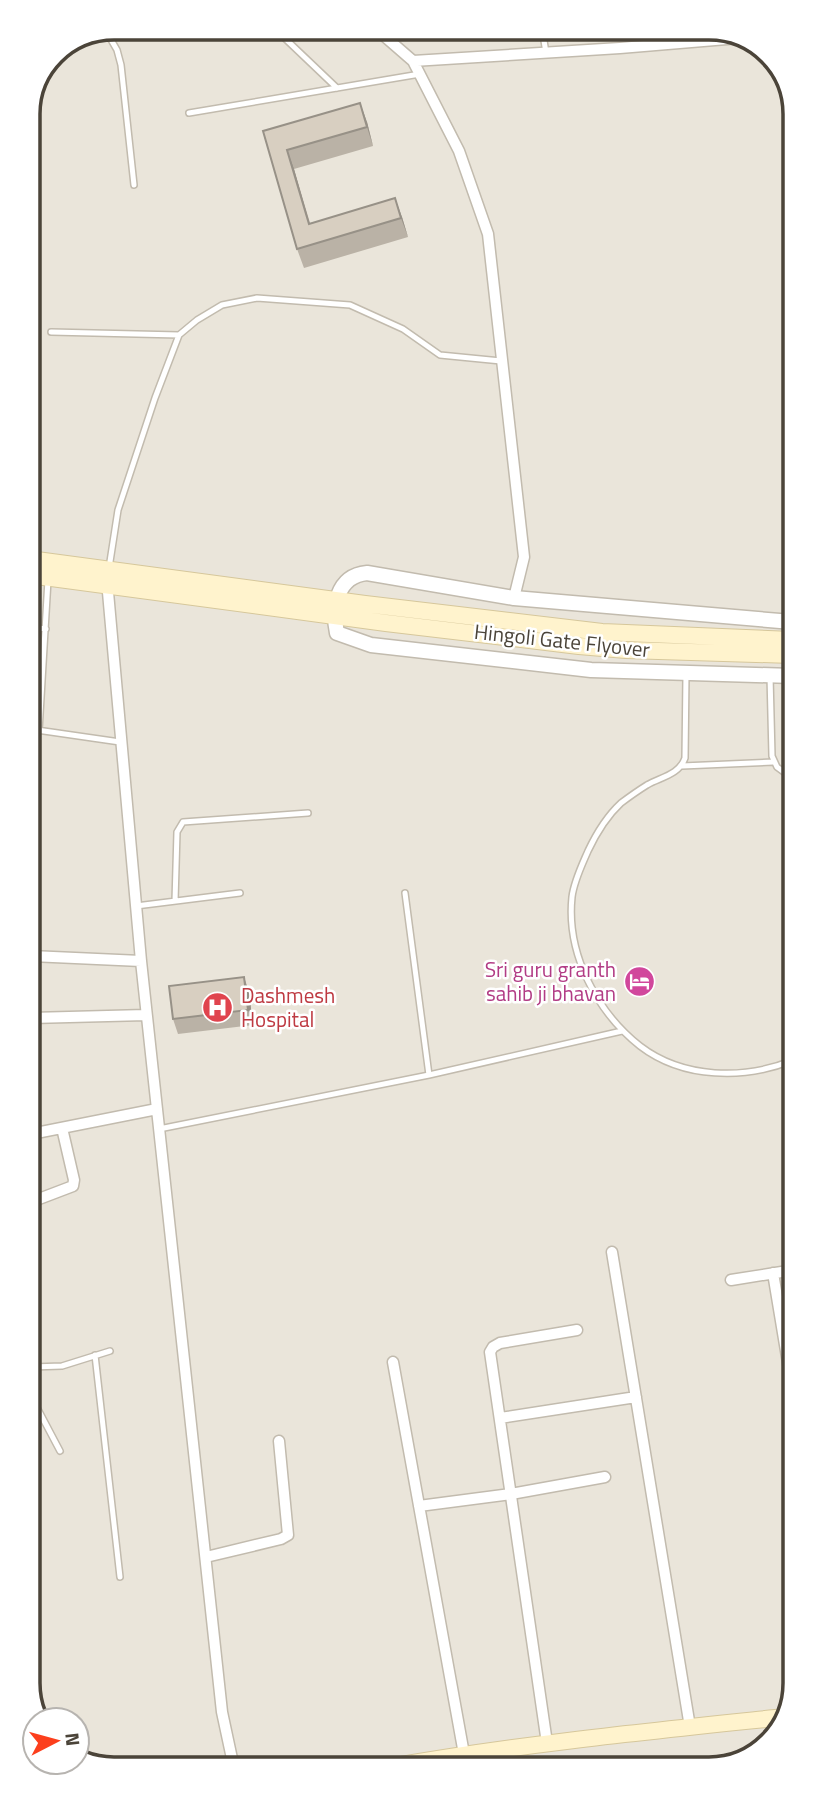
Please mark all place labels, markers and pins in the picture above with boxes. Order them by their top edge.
place label: Sri guru granth sahib ji bhavan [485,953,616,1009]
hotel icon: Sri guru granth sahib ji bhavan [622,965,656,999]
place label: Dashmesh Hospital [241,979,335,1035]
hospital icon: Dashmesh Hospital [201,991,235,1025]

